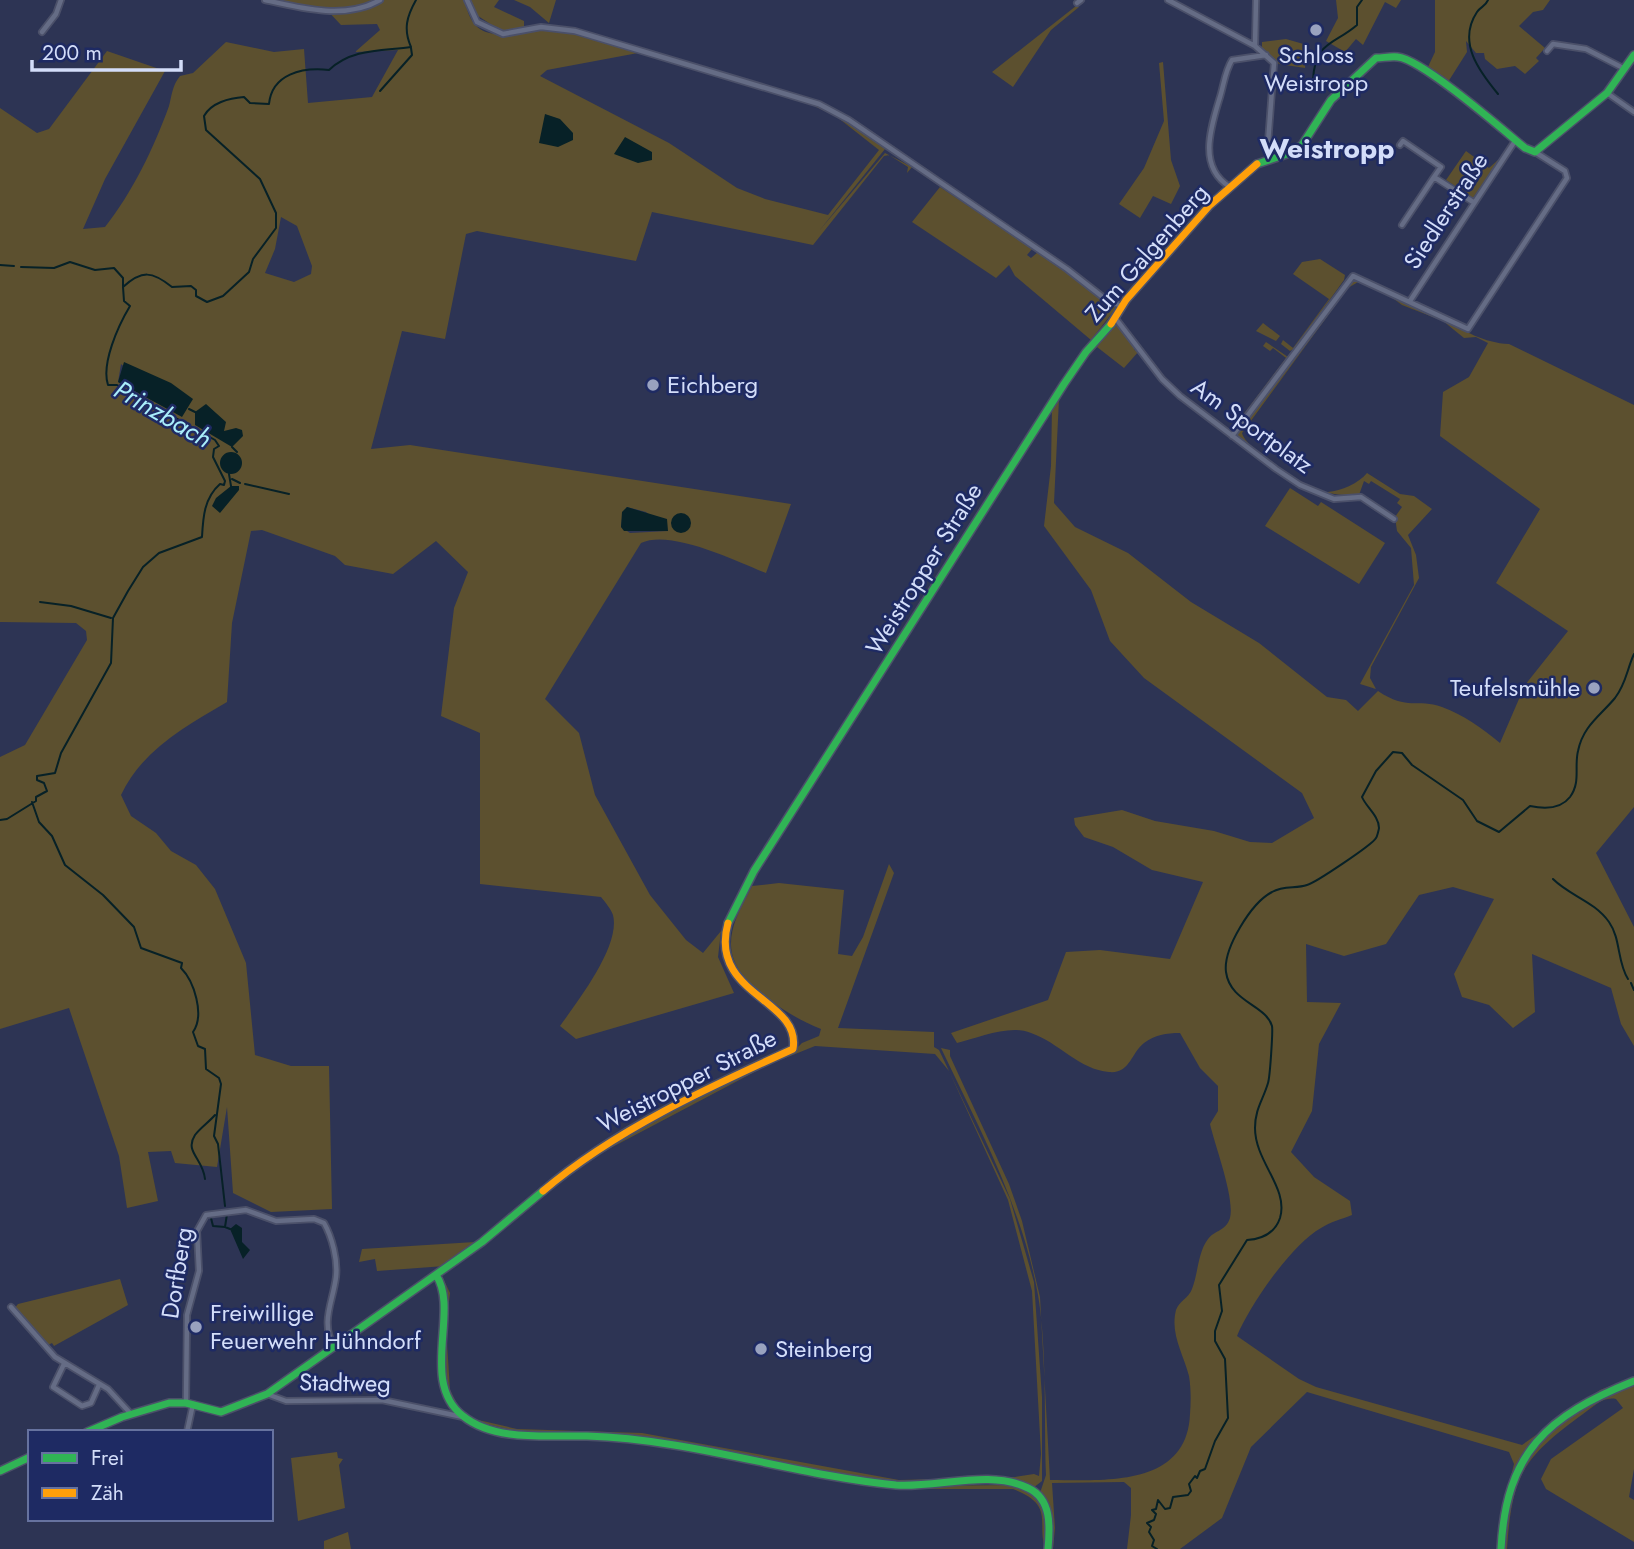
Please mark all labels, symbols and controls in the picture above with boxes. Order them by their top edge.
marker: Schloss Weistropp [1308,22,1324,38]
scale bar [32,28,180,72]
place label: Schloss Weistropp [1264,37,1368,100]
text: 200 m [42,38,102,68]
district label: Weistropp [1259,128,1395,169]
street label: Siedlerstraße [1395,146,1496,276]
street label: Zum Galgenberg [1077,176,1217,329]
place label: Eichberg [667,367,758,402]
street label: Am Sportplatz [1184,369,1321,482]
water label: Prinzbach [107,371,219,457]
marker: Eichberg [645,377,661,393]
street label: Weistropper Straße [857,476,991,661]
place label: Teufelsmühle [1450,670,1580,705]
marker: Teufelsmühle [1586,680,1602,696]
street label: Weistropper Straße [591,1020,782,1141]
street label: Dorfberg [152,1225,201,1321]
place label: Freiwillige Feuerwehr Hühndorf [210,1295,422,1358]
marker: Freiwillige Feuerwehr Hühndorf [188,1319,204,1335]
place label: Steinberg [775,1331,873,1366]
marker: Steinberg [753,1341,769,1357]
street label: Stadtweg [299,1364,391,1401]
legend [28,1430,273,1521]
text: Frei [91,1443,124,1473]
text: Zäh [91,1478,124,1508]

